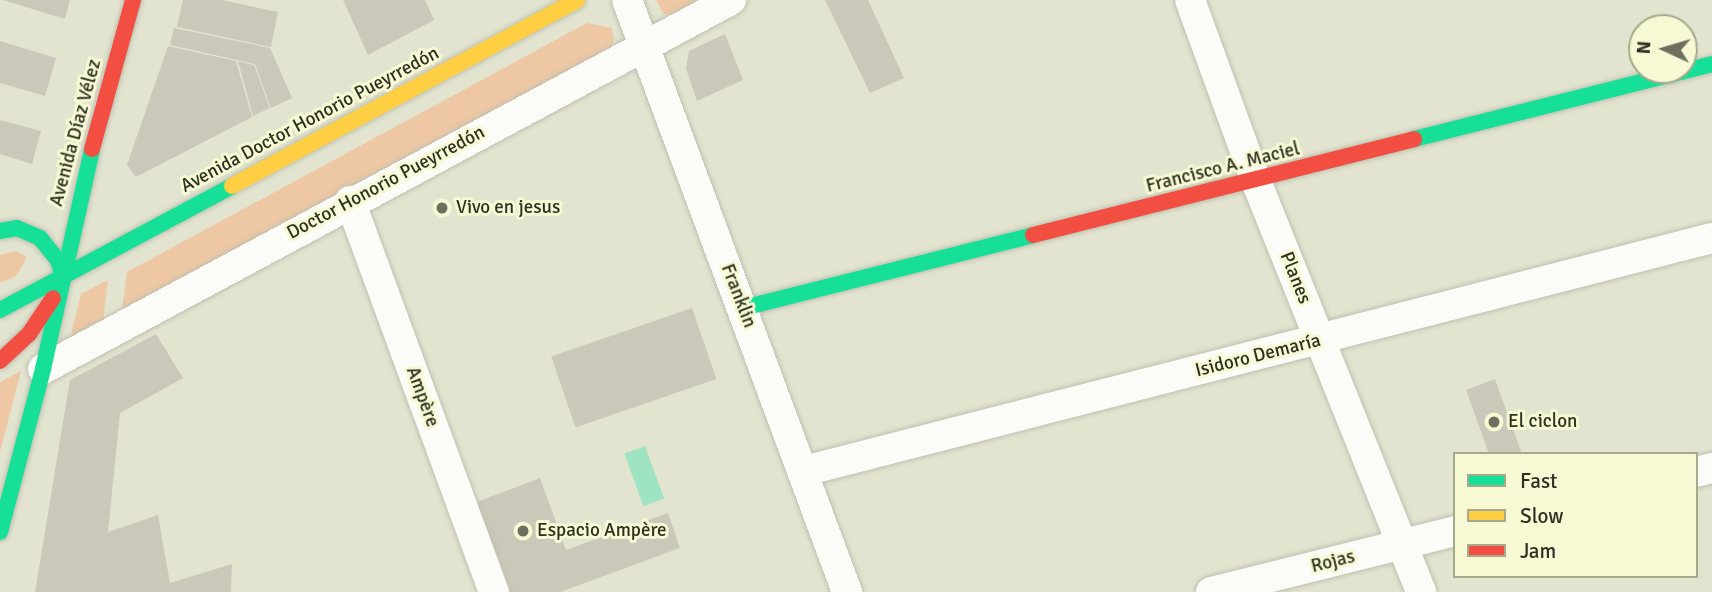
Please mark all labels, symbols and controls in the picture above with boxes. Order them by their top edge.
north arrow [1628,14,1698,84]
text: N [1632,40,1656,55]
street label: Avenida Doctor Honorio Pueyrredón [177,42,443,198]
street label: Avenida Díaz Vélez [45,57,107,209]
street label: Doctor Honorio Pueyrredón [283,121,489,245]
street label: Francisco A. Maciel [1144,138,1302,198]
place label: Vivo en jesus [456,197,560,219]
marker: Vivo en jesus [434,200,450,216]
street label: Planes [1274,249,1316,307]
street label: Franklin [715,261,761,331]
street label: Isidoro Demaría [1193,329,1323,383]
street label: Ampère [401,364,443,430]
place label: El ciclon [1508,411,1577,433]
marker: El ciclon [1486,414,1502,430]
legend [1453,452,1698,578]
text: Fast [1520,468,1557,494]
text: Slow [1520,503,1564,529]
place label: Espacio Ampère [537,520,667,542]
marker: Espacio Ampère [515,523,531,539]
text: Jam [1520,538,1556,564]
street label: Rojas [1309,546,1357,578]

